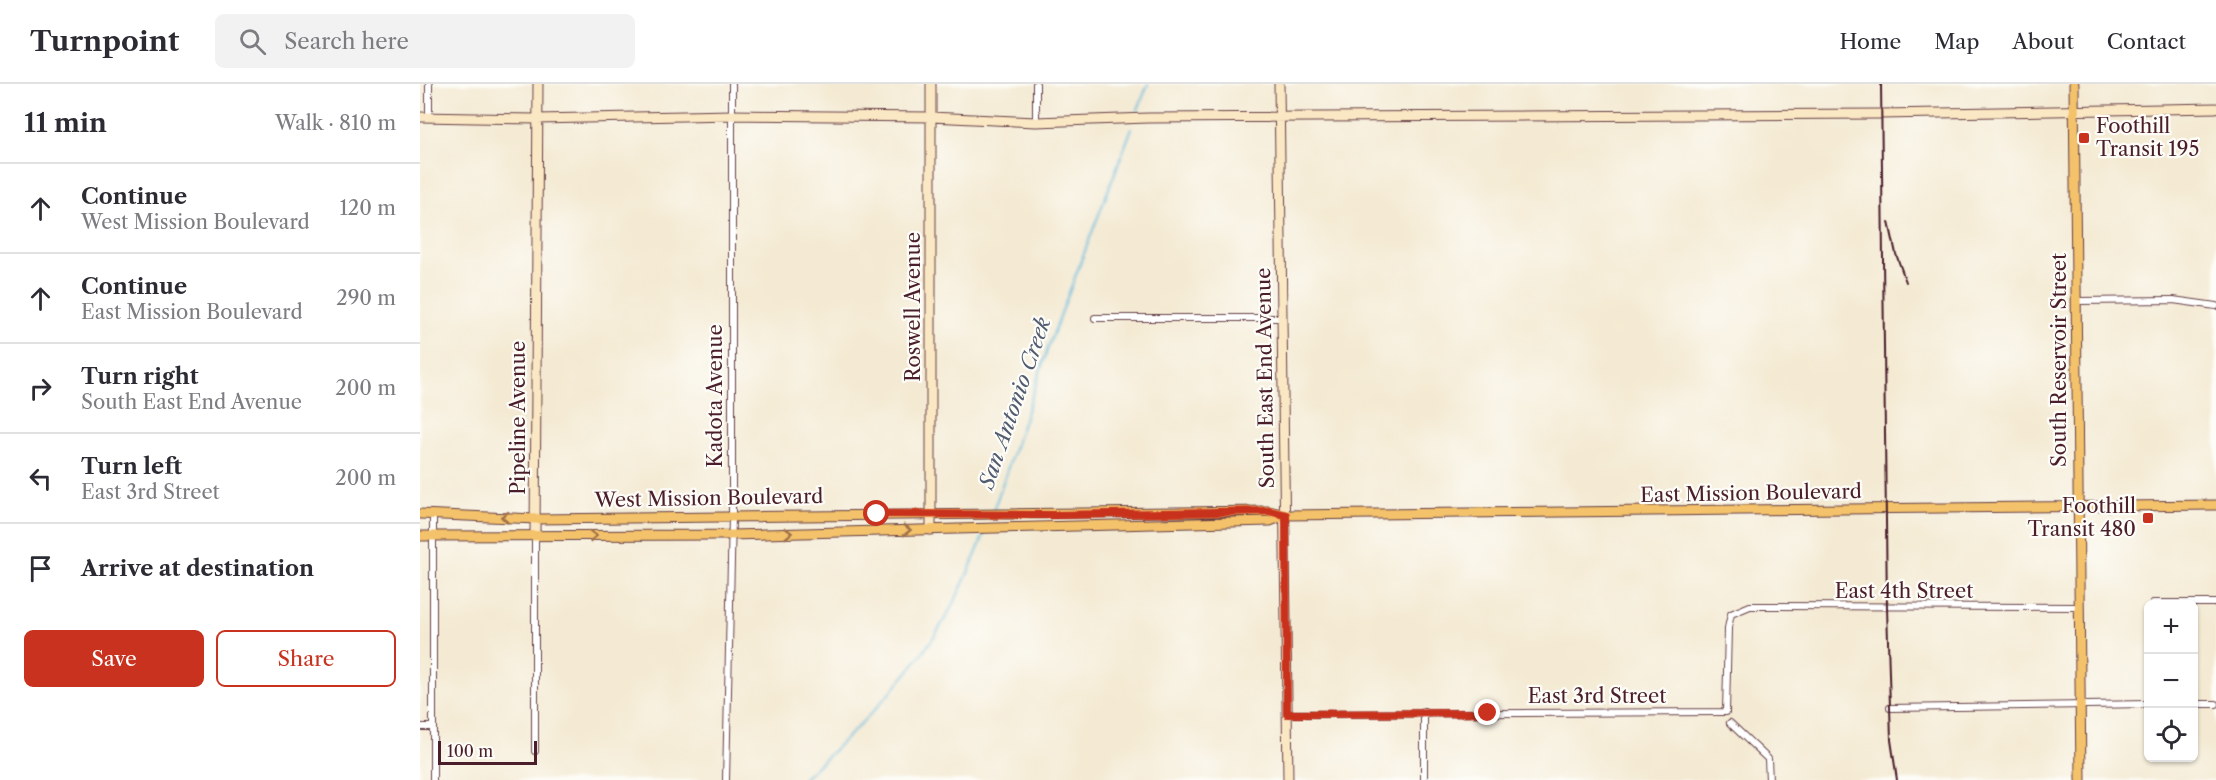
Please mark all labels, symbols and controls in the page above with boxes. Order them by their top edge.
search box [215,14,635,68]
text: Turnpoint [30,24,179,58]
icon: search [236,25,269,58]
text: Search here [284,28,409,55]
text: Home [1840,29,1901,54]
text: Map [1934,29,1979,54]
text: About [2012,29,2074,54]
text: Contact [2107,29,2186,54]
text: 11 min [24,107,107,139]
text: Walk · 810 m [275,111,396,135]
place label: Foothill Transit 195 [2096,114,2199,161]
marker: Foothill Transit 195 [2077,131,2091,145]
text: Continue [81,183,187,210]
icon: ahead [24,192,57,225]
text: 120 m [339,196,396,220]
text: West Mission Boulevard [81,210,310,234]
street label: Roswell Avenue [901,232,925,382]
street label: South Reservoir Street [2047,253,2071,467]
street label: South East End Avenue [1251,267,1279,489]
text: Continue [81,273,187,300]
icon: ahead [24,282,57,315]
text: 290 m [336,286,396,310]
text: East Mission Boulevard [81,300,303,324]
water label: San Antonio Creek [973,314,1056,494]
street label: Kadota Avenue [703,324,727,468]
street label: Pipeline Avenue [506,341,530,495]
text: Turn right [81,363,199,390]
icon: right [24,372,57,405]
text: 200 m [335,376,396,400]
text: South East End Avenue [81,390,302,414]
text: Turn left [81,453,182,480]
icon: left [24,462,57,495]
text: 200 m [335,466,396,490]
street label: East Mission Boulevard [1640,479,1862,507]
text: East 3rd Street [81,480,220,504]
street label: West Mission Boulevard [593,484,824,512]
place label: Foothill Transit 480 [2028,494,2136,541]
route start [863,500,889,526]
one-way arrow [500,510,509,523]
marker: Foothill Transit 480 [2141,511,2155,525]
one-way arrow [903,524,912,536]
one-way arrow [784,527,793,540]
one-way arrow [589,530,598,542]
icon: arrive [24,552,57,585]
text: Arrive at destination [81,555,314,582]
street label: East 4th Street [1835,579,1973,603]
map controls [2144,600,2198,762]
button: + [2144,600,2198,654]
button: Save [24,630,204,687]
button: Share [216,630,396,687]
button: − [2144,654,2198,708]
street label: East 3rd Street [1528,684,1666,708]
route end [1474,699,1500,725]
button: locate [2144,708,2198,762]
scale bar [438,738,537,766]
text: 100 m [447,741,493,761]

